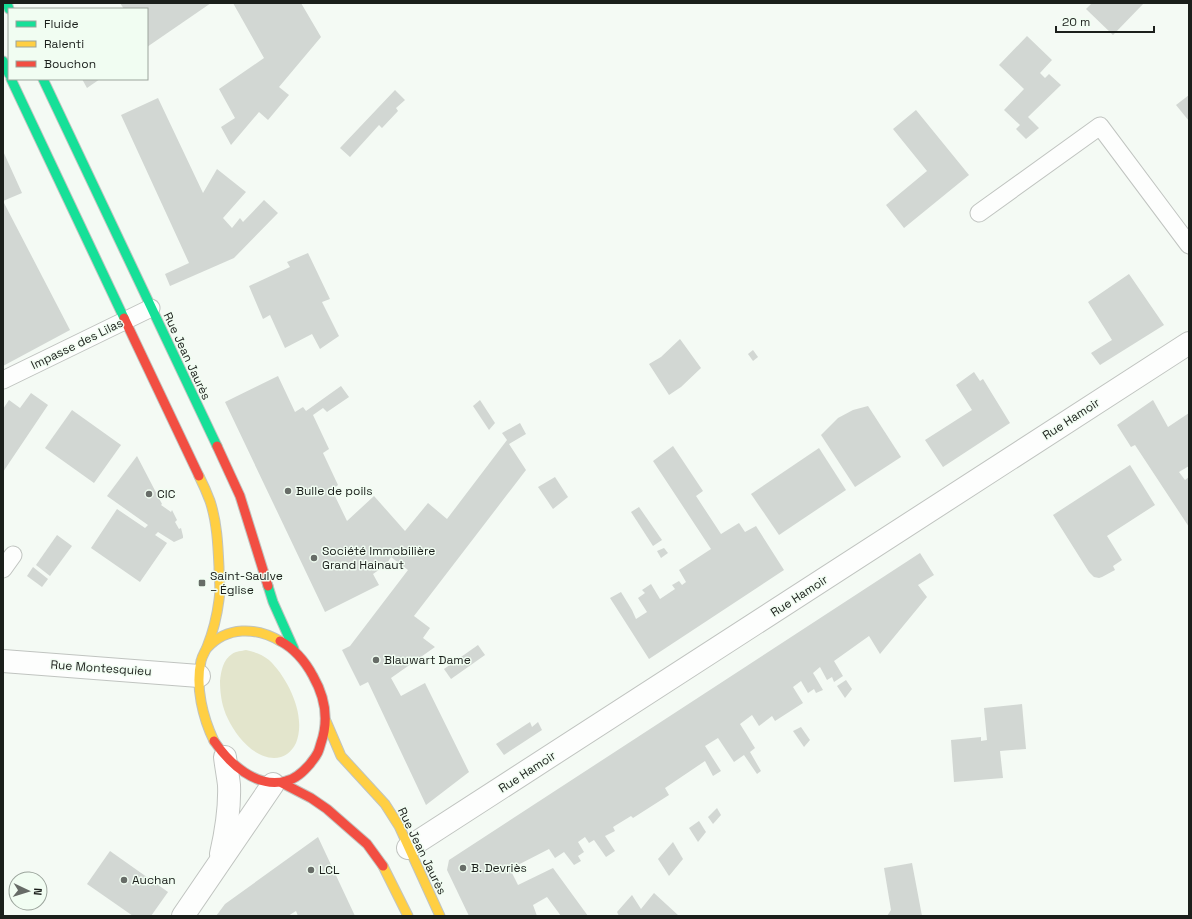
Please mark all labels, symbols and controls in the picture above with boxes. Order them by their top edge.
legend [8,8,148,80]
scale bar [1056,8,1154,34]
text: 20 m [1062,14,1090,30]
text: Fluide [44,16,79,32]
text: Ralenti [44,36,84,52]
text: Bouchon [44,56,96,72]
street label: Rue Jean Jaurès [160,310,214,402]
street label: Impasse des Lilas [28,315,126,373]
street label: Rue Hamoir [1039,394,1103,443]
place label: Bulle de poils [296,483,373,499]
place label: CIC [157,486,176,502]
marker: Bulle de poils [283,486,293,496]
marker: CIC [144,489,154,499]
place label: Société Immobilière Grand Hainaut [322,543,435,573]
marker: Société Immobilière Grand Hainaut [309,553,319,563]
place label: Saint-Saulve – Église [210,568,283,598]
street label: Rue Hamoir [767,571,831,620]
marker: Saint-Saulve – Église [197,578,207,588]
place label: Blauwart Dame [384,652,471,668]
marker: Blauwart Dame [371,655,381,665]
street label: Rue Montesquieu [50,656,152,680]
street label: Rue Hamoir [495,747,559,796]
street label: Rue Jean Jaurès [394,805,450,897]
place label: B. Devriès [471,860,527,876]
place label: LCL [319,862,340,878]
marker: B. Devriès [458,863,468,873]
marker: LCL [306,865,316,875]
north arrow [8,871,48,911]
place label: Auchan [132,872,176,888]
marker: Auchan [119,875,129,885]
text: N [31,888,45,896]

